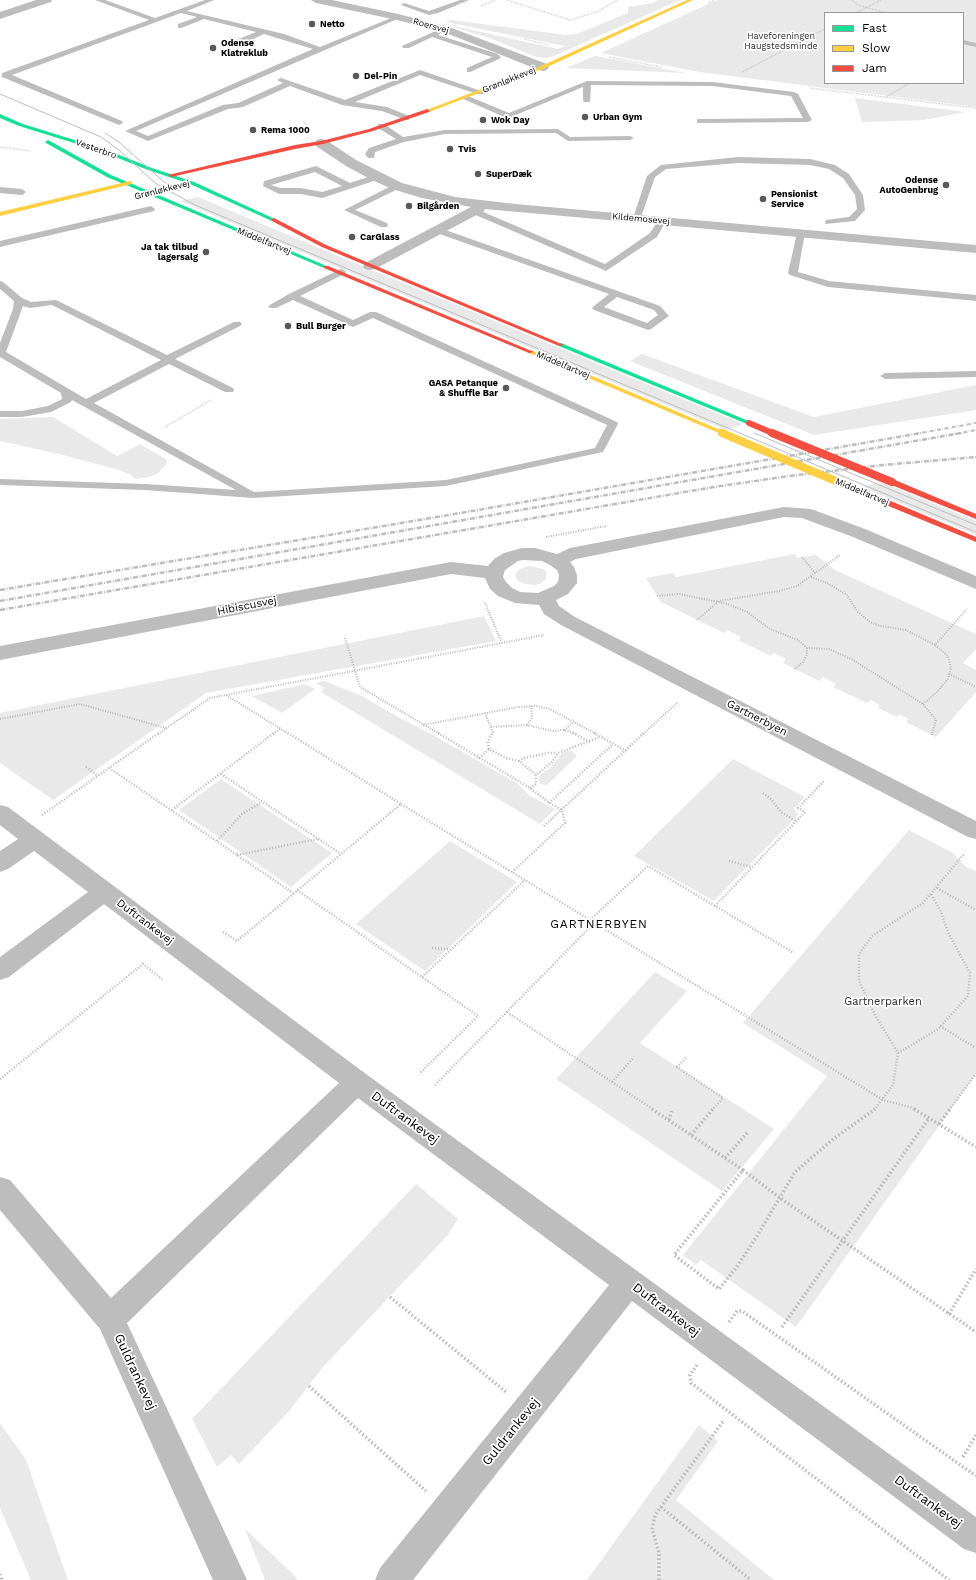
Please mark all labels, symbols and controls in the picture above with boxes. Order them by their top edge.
legend [824,12,964,84]
street label: Roersvej [412,16,450,36]
marker: Netto [307,19,317,29]
place label: Netto [320,19,345,29]
text: Fast [862,21,887,35]
park label: Haveforeningen Haugstedsminde [744,31,818,52]
place label: Odense Klatreklub [221,38,268,59]
text: Slow [862,41,890,55]
marker: Odense Klatreklub [208,43,218,53]
text: Jam [862,61,887,75]
street label: Grønløkkevej [481,64,537,96]
marker: Del-Pin [351,71,361,81]
place label: Del-Pin [364,71,397,81]
marker: Urban Gym [580,112,590,122]
place label: Urban Gym [593,112,642,122]
marker: Wok Day [478,115,488,125]
place label: Wok Day [491,115,529,125]
marker: Rema 1000 [248,125,258,135]
place label: Rema 1000 [261,125,310,135]
street label: Vesterbro [74,137,118,161]
marker: Tvis [445,144,455,154]
place label: Tvis [458,144,476,154]
marker: SuperDæk [473,169,483,179]
place label: SuperDæk [486,169,532,179]
place label: Odense AutoGenbrug [880,175,938,196]
street label: Grønløkkevej [133,178,191,202]
marker: Odense AutoGenbrug [941,180,951,190]
place label: Pensionist Service [771,189,817,210]
marker: Pensionist Service [758,194,768,204]
marker: Bilgården [404,201,414,211]
place label: Bilgården [417,201,459,211]
street label: Kildemosevej [612,211,670,227]
street label: Middelfartvej [235,225,293,257]
marker: CarGlass [347,232,357,242]
place label: CarGlass [360,232,400,242]
place label: Ja tak tilbud lagersalg [141,242,198,263]
marker: Ja tak tilbud lagersalg [201,247,211,257]
marker: Bull Burger [283,321,293,331]
place label: Bull Burger [296,321,346,331]
street label: Middelfartvej [535,349,591,381]
place label: GASA Petanque & Shuffle Bar [429,378,498,399]
marker: GASA Petanque & Shuffle Bar [501,383,511,393]
street label: Middelfartvej [834,476,890,508]
street label: Hibiscusvej [216,594,278,618]
street label: Gartnerbyen [725,697,789,739]
street label: Duftrankevej [114,896,176,948]
district label: GARTNERBYEN [550,917,648,931]
park label: Gartnerparken [844,995,922,1009]
street label: Duftrankevej [368,1088,442,1148]
street label: Duftrankevej [629,1280,703,1340]
street label: Guldrankevej [111,1331,159,1413]
street label: Guldrankevej [479,1395,543,1469]
street label: Duftrankevej [891,1472,965,1532]

